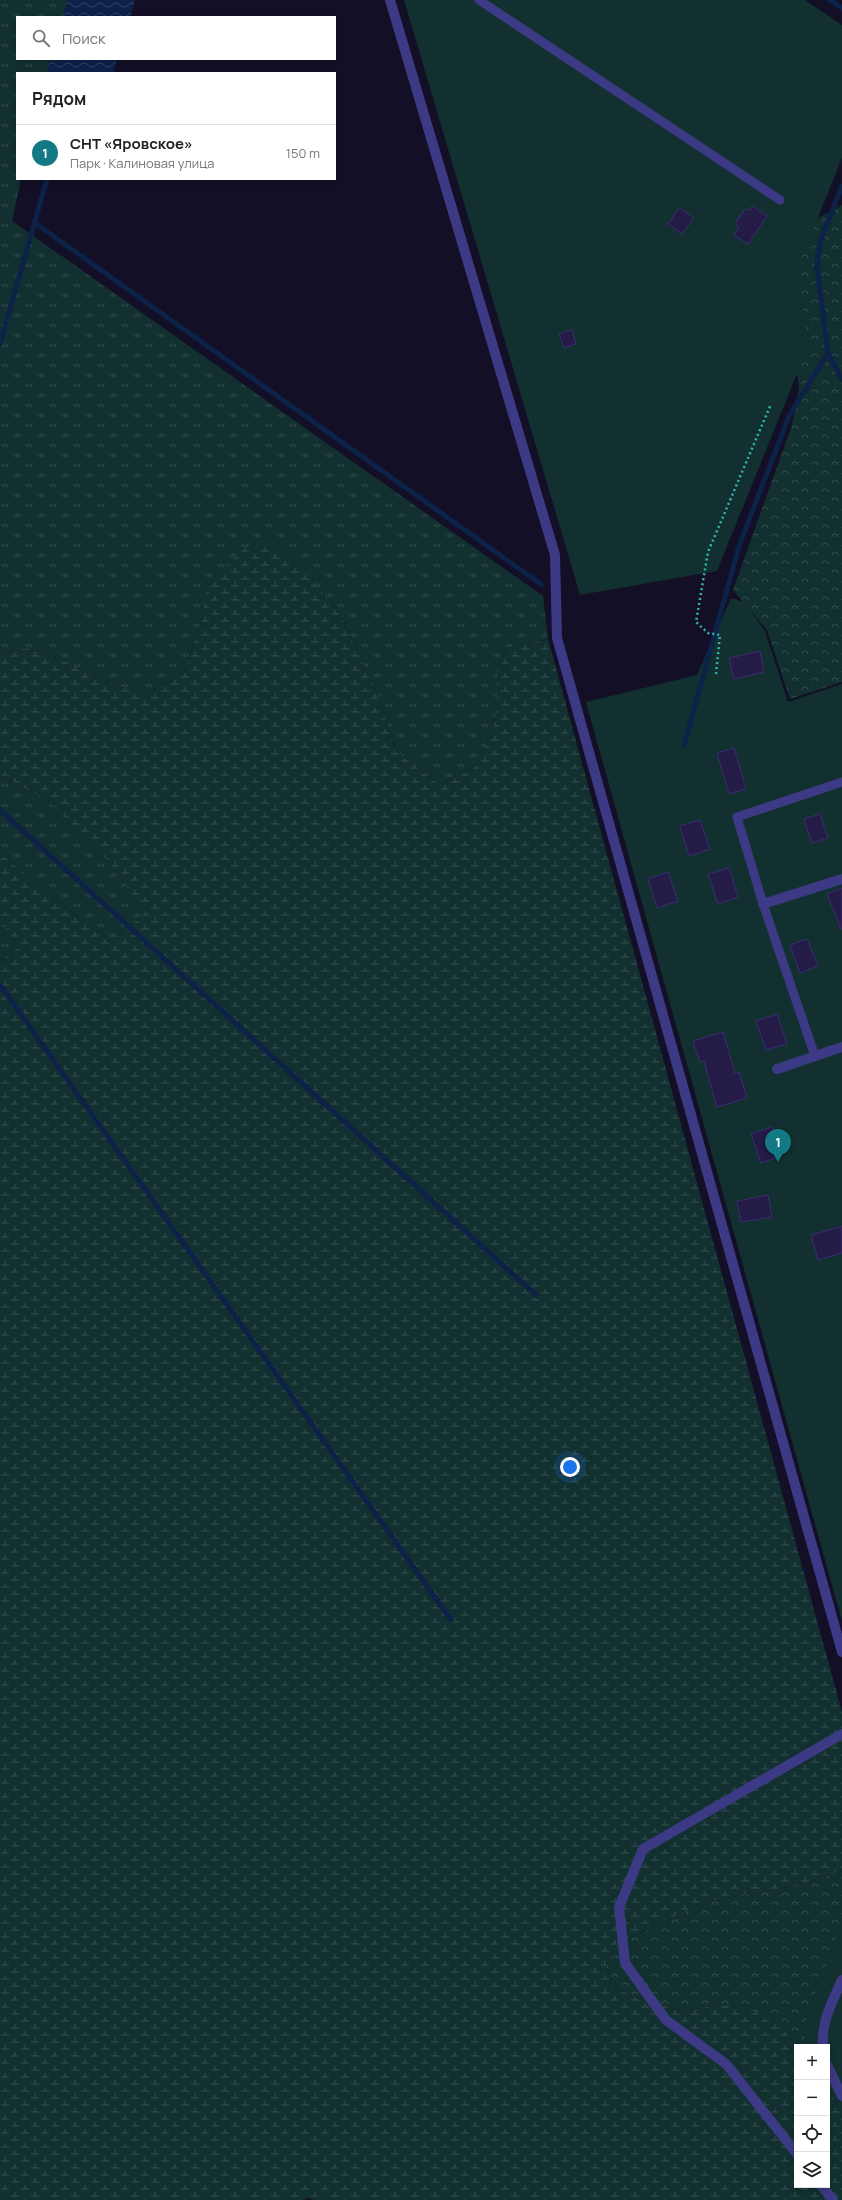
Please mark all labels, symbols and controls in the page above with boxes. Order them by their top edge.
search box [16,16,336,60]
icon: search [30,27,52,49]
text: Поиск [62,28,106,49]
text: Рядом [32,87,86,110]
text: СНТ «Яровское» [70,133,193,154]
text: 1 [42,144,48,162]
text: 150 m [286,144,320,162]
text: Парк · Калиновая улица [70,154,214,172]
pin: 1 [765,1129,791,1162]
your location [560,1457,580,1477]
map controls [794,2044,830,2188]
button: + [794,2044,830,2080]
button: − [794,2080,830,2116]
button: locate [794,2116,830,2152]
button: layers [794,2152,830,2188]

